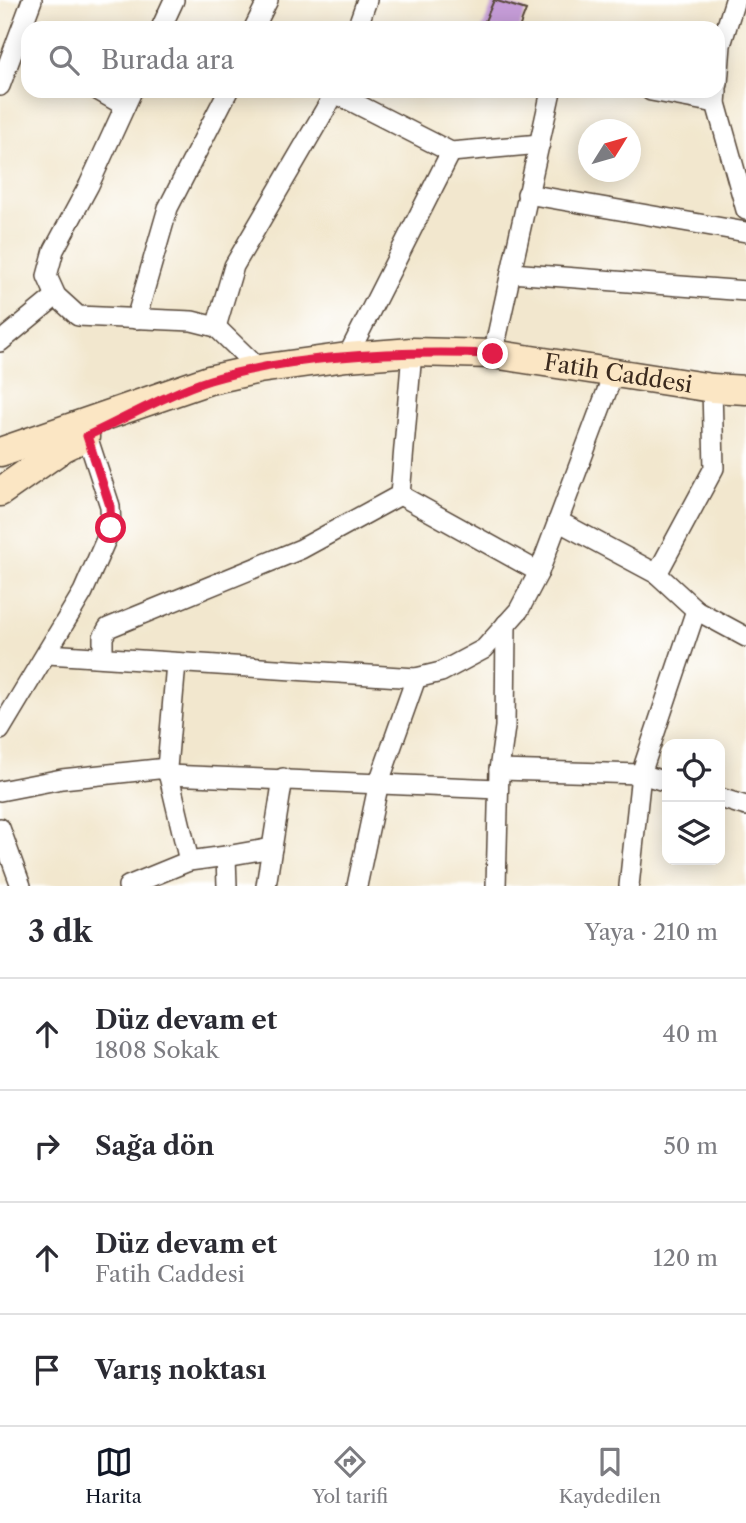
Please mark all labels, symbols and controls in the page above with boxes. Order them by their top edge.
search box [21,21,725,98]
icon: search [45,41,83,79]
text: Burada ara [101,44,234,76]
north arrow [578,119,641,182]
route end [477,338,508,369]
street label: Fatih Caddesi [542,348,694,399]
route start [95,512,126,543]
map controls [662,739,725,865]
button: locate [662,739,725,802]
button: layers [662,802,725,865]
text: 3 dk [28,913,92,950]
text: Yaya · 210 m [585,918,718,946]
text: Düz devam et [95,1004,277,1036]
icon: ahead [28,1015,66,1053]
text: 40 m [663,1020,718,1048]
text: 1808 Sokak [95,1036,219,1064]
icon: right [28,1127,66,1165]
text: Sağa dön [95,1130,214,1162]
text: 50 m [663,1132,718,1160]
text: Düz devam et [95,1228,277,1260]
icon: ahead [28,1239,66,1277]
text: 120 m [653,1244,718,1272]
text: Fatih Caddesi [95,1260,245,1288]
icon: arrive [28,1351,66,1389]
text: Varış noktası [95,1354,266,1386]
tab: Harita [85,1443,142,1508]
tab: Yol tarifi [312,1443,388,1508]
tab: Kaydedilen [559,1443,661,1508]

